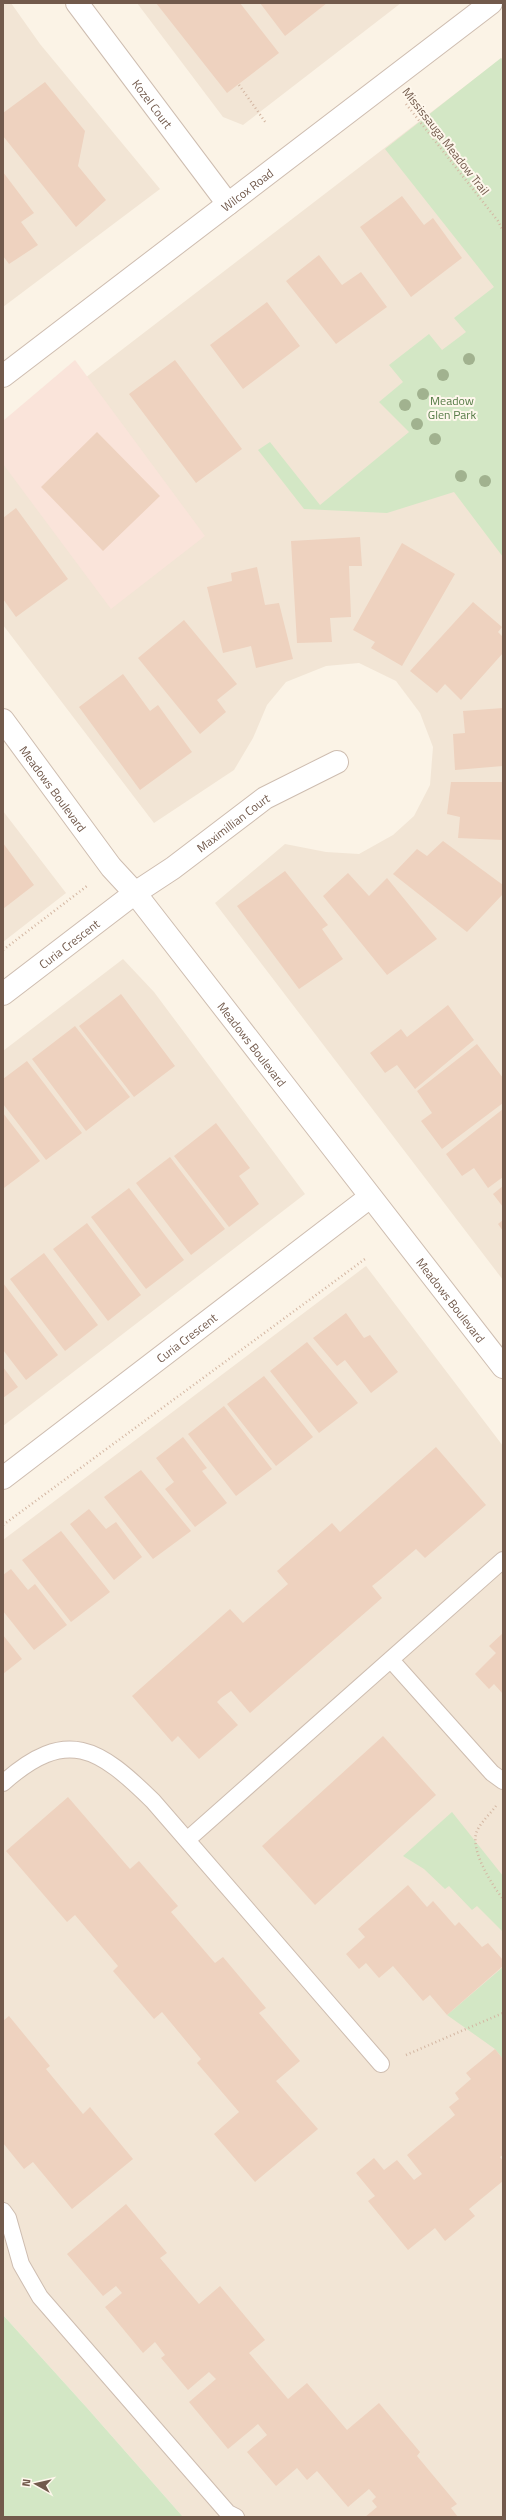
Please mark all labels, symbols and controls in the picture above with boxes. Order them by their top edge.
street label: Kozel Court [128,75,178,133]
street label: Mississauga Meadow Trail [398,83,494,199]
street label: Wilcox Road [217,163,277,216]
park label: Meadow Glen Park [428,391,476,424]
street label: Meadows Boulevard [15,741,91,836]
street label: Maximillian Court [192,788,273,857]
street label: Curia Crescent [34,914,104,973]
street label: Meadows Boulevard [213,998,291,1091]
street label: Meadows Boulevard [412,1253,490,1346]
street label: Curia Crescent [152,1308,222,1367]
north arrow [16,2464,56,2504]
text: N [18,2478,35,2487]

